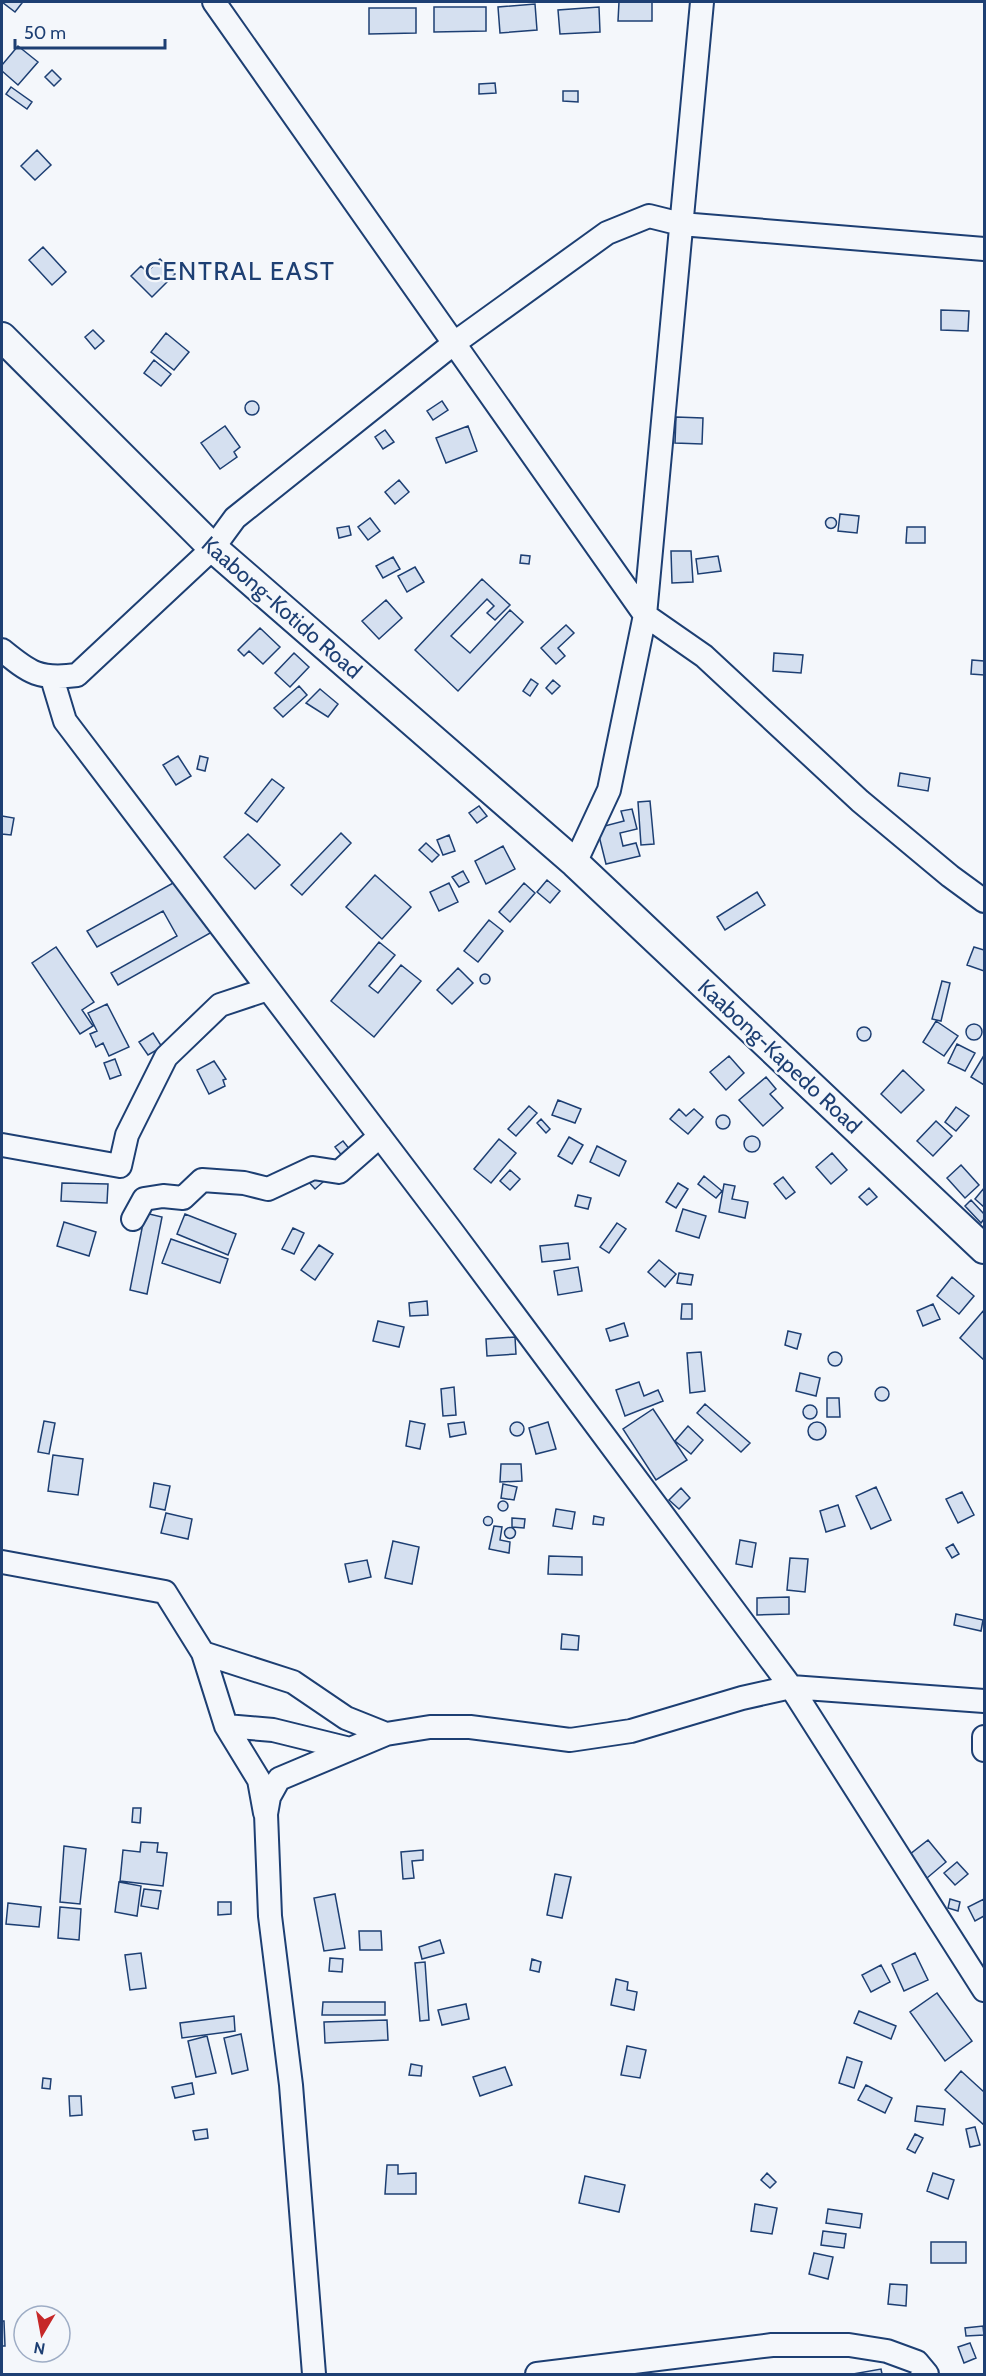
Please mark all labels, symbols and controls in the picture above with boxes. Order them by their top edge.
scale bar [15,12,165,50]
text: 50 m [24,22,66,44]
district label: CENTRAL EAST [145,255,335,287]
street label: Kaabong-Kotido Road [196,531,367,684]
street label: Kaabong-Kapedo Road [692,974,867,1139]
north arrow [12,2304,72,2364]
text: N [32,2338,47,2359]

